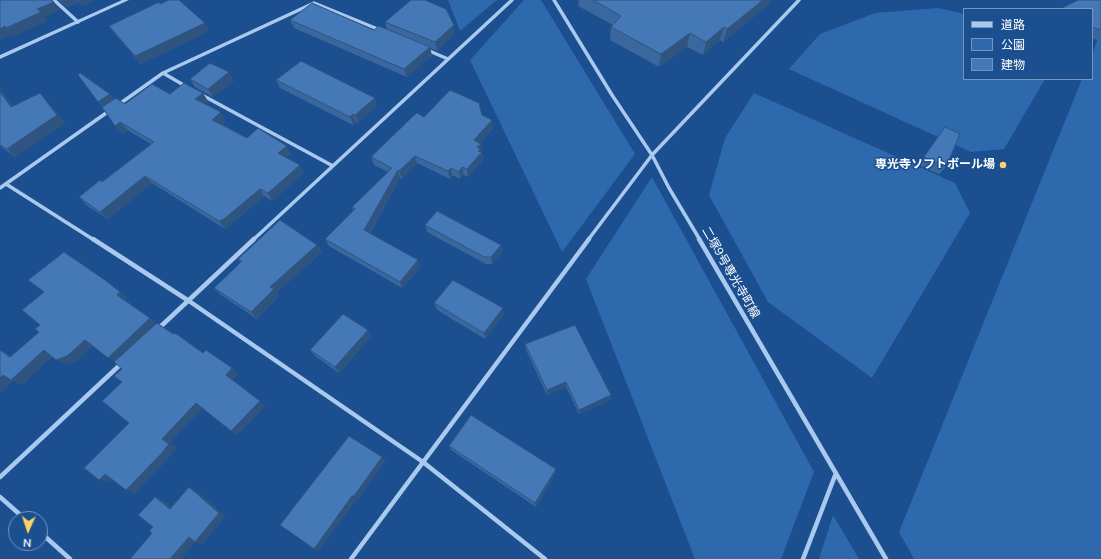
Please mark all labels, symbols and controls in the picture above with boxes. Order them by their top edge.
legend [963,8,1093,80]
text: 道路 [1001,17,1025,33]
text: 公園 [1001,37,1025,53]
text: 建物 [1001,57,1025,73]
place label: 専光寺ソフトボール場 [875,158,995,172]
marker: 専光寺ソフトボール場 [998,160,1008,170]
street label: 二塚9号専光寺町線 [698,225,762,321]
north arrow [8,511,48,551]
text: N [23,535,32,550]

